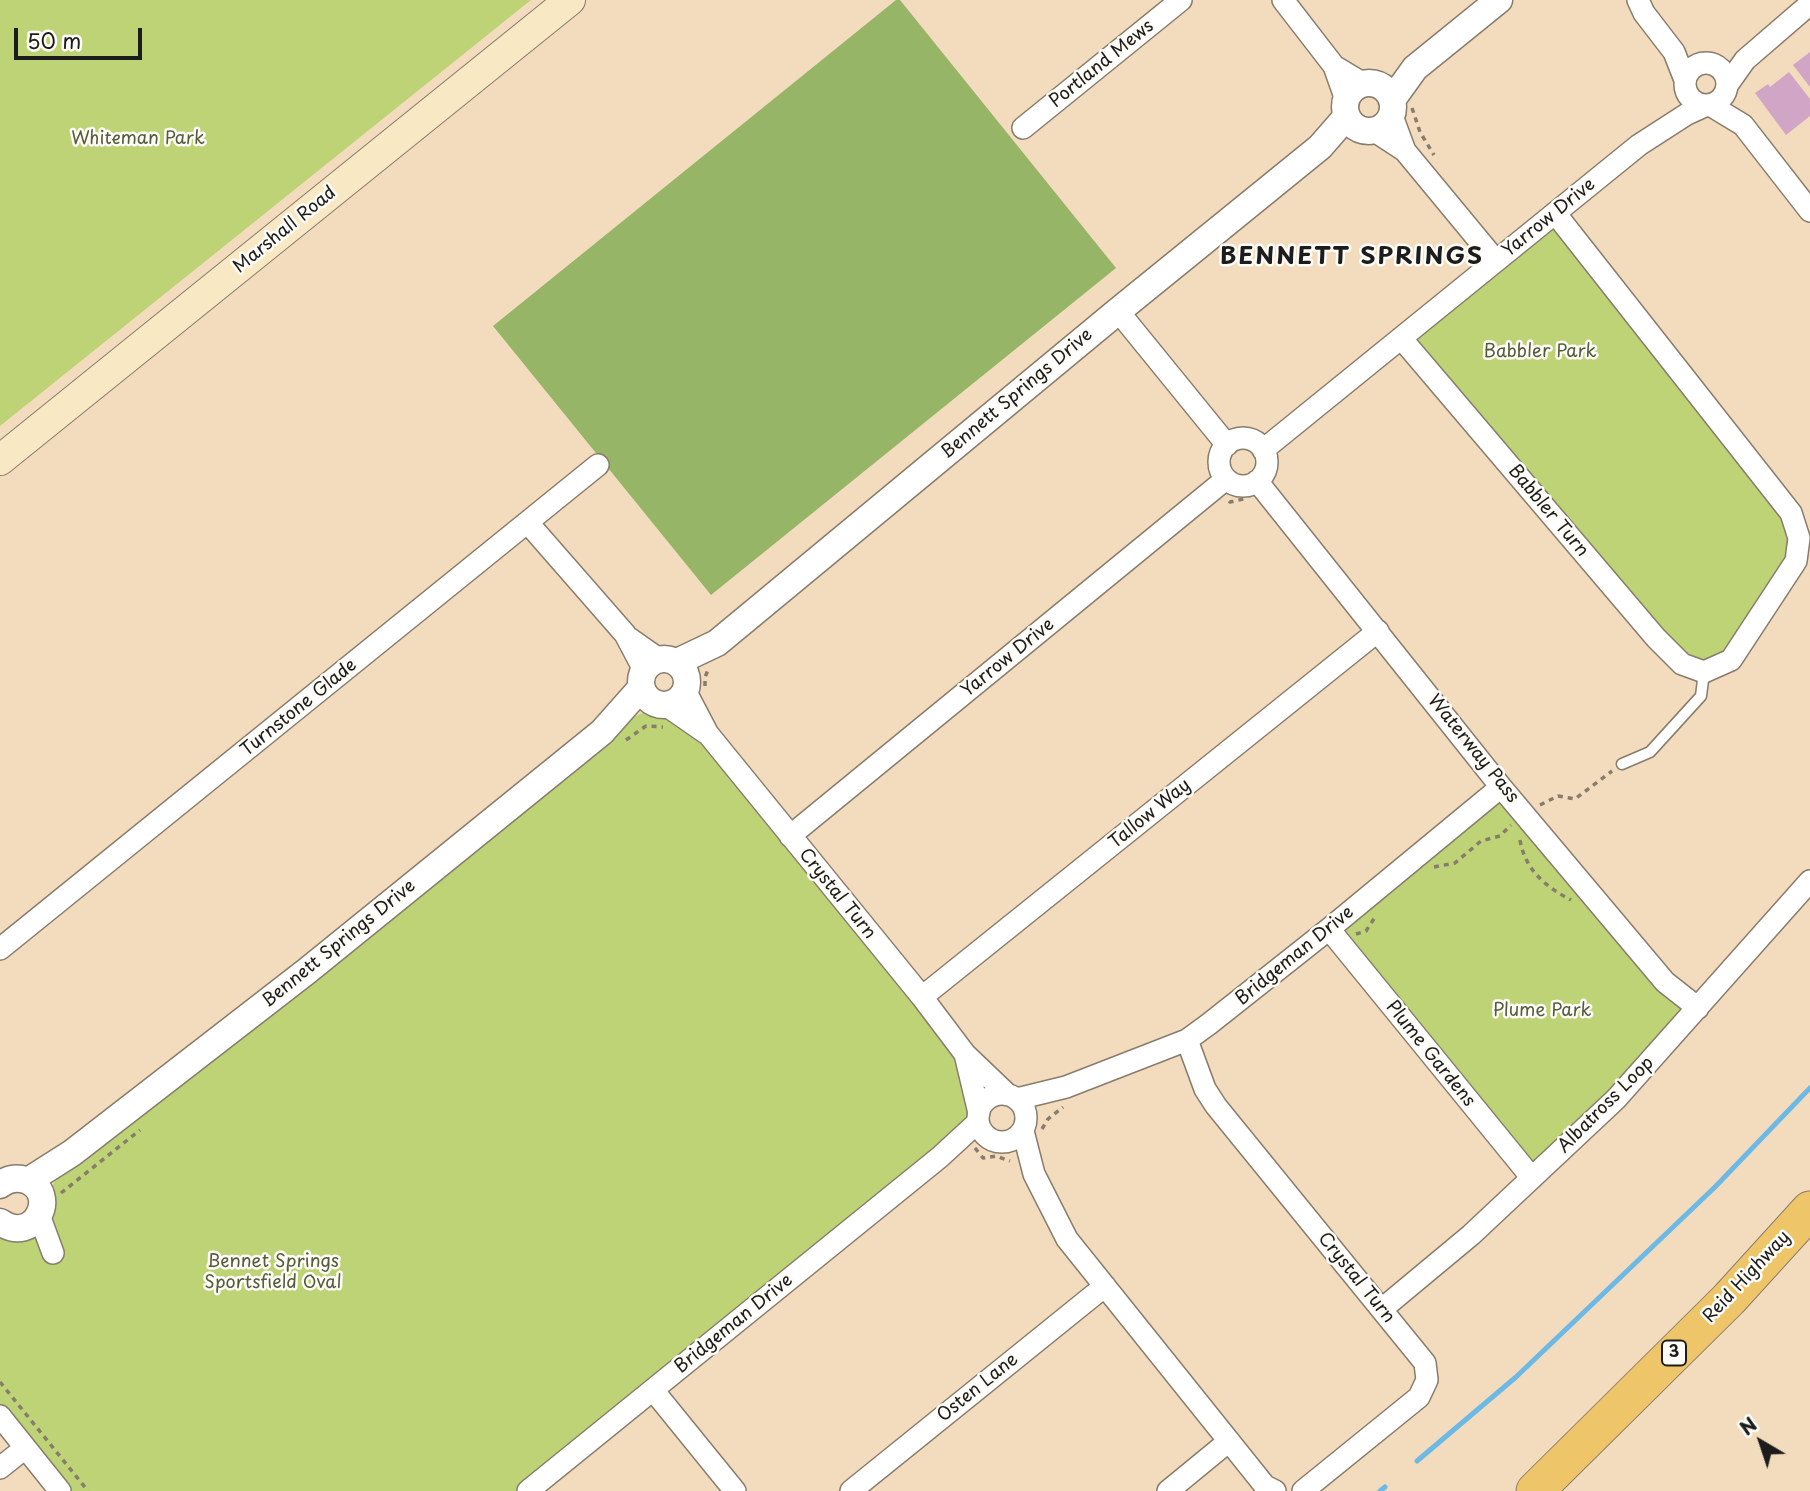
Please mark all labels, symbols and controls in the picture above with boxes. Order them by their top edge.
scale bar [18,14,145,58]
street label: Portland Mews [1046,16,1158,112]
text: 50 m [27,24,81,56]
park label: Whiteman Park [71,128,205,150]
street label: Yarrow Drive [1498,174,1600,262]
street label: Marshall Road [229,182,341,278]
district label: BENNETT SPRINGS [1221,243,1483,271]
street label: Bennett Springs Drive [937,324,1097,464]
park label: Babbler Park [1484,341,1596,363]
street label: Babbler Turn [1503,461,1593,561]
street label: Yarrow Drive [957,614,1059,702]
street label: Turnstone Glade [237,655,361,761]
street label: Waterway Pass [1423,691,1523,807]
street label: Tallow Way [1105,774,1195,854]
street label: Crystal Turn [794,844,880,944]
street label: Bennett Springs Drive [258,876,420,1012]
street label: Bridgeman Drive [1232,902,1358,1010]
street label: Plume Gardens [1381,997,1479,1111]
park label: Plume Park [1493,1000,1591,1022]
street label: Albatross Loop [1553,1052,1659,1158]
street label: Reid Highway [1699,1227,1795,1327]
street label: Crystal Turn [1313,1228,1399,1328]
park label: Bennet Springs Sportsfield Oval [204,1251,342,1294]
street label: Bridgeman Drive [671,1270,797,1378]
road number: 3 [1662,1340,1686,1366]
street label: Osten Lane [933,1349,1023,1427]
north arrow [1726,1407,1796,1477]
text: N [1733,1410,1762,1441]

